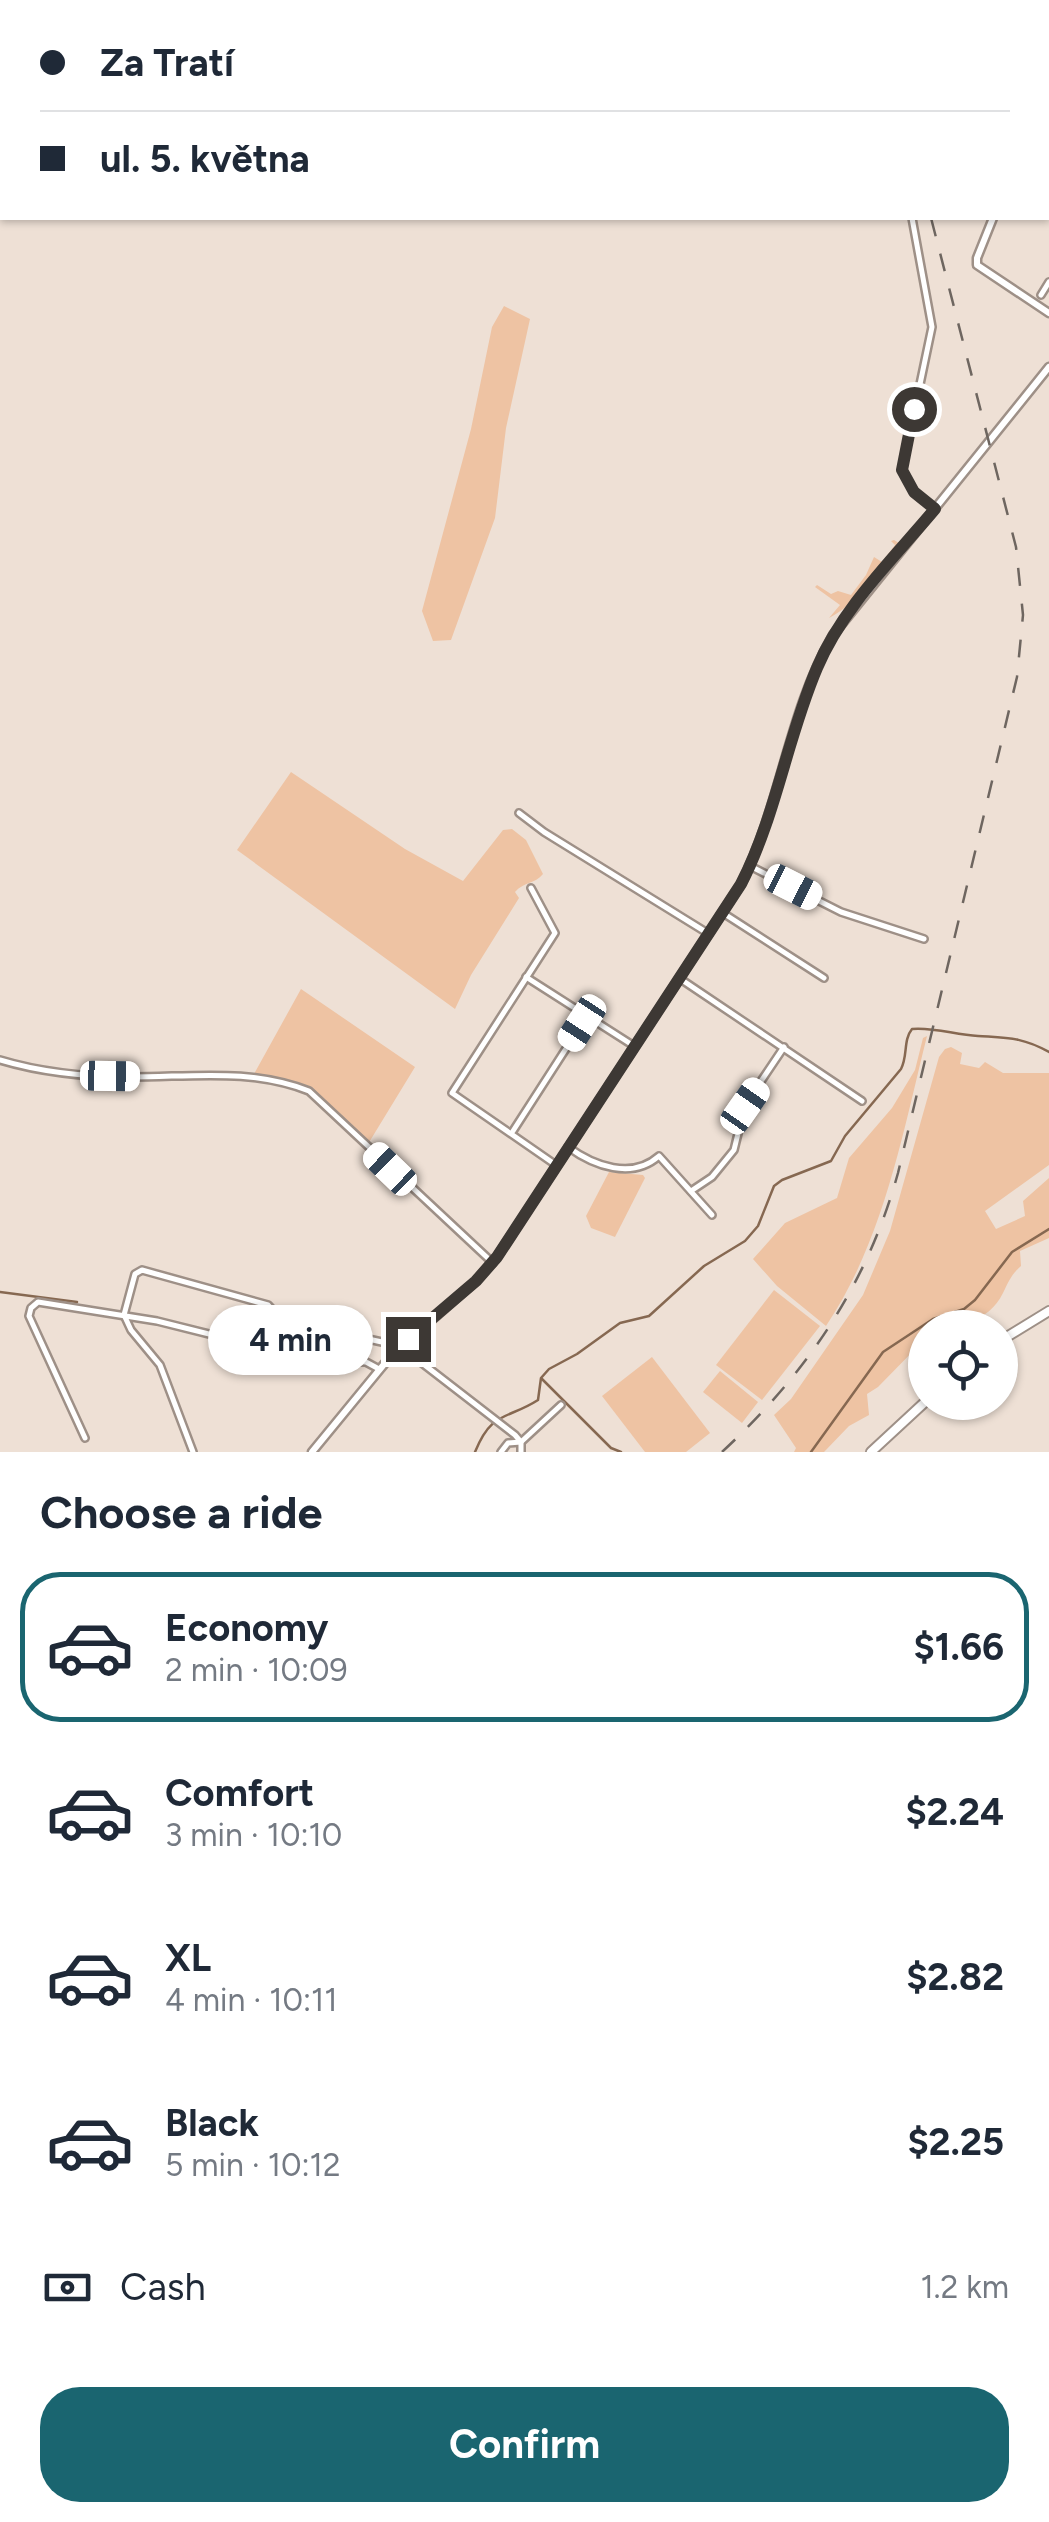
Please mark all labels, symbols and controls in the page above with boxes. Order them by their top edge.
text: Za Tratí [100,40,234,86]
text: ul. 5. května [100,136,310,182]
route start [892,387,937,432]
car [759,860,827,914]
car [553,990,611,1056]
car [80,1060,140,1092]
car [716,1073,774,1139]
car [358,1137,422,1201]
callout: 4 min [208,1304,373,1374]
map controls [908,1310,1018,1420]
button: locate [908,1310,1018,1420]
route end [386,1317,431,1362]
text: 4 min [249,1321,332,1359]
text: Choose a ride [40,1485,322,1539]
icon: car [45,1602,135,1692]
text: Economy [165,1605,328,1651]
text: $1.66 [913,1624,1004,1670]
text: 2 min · 10:09 [165,1651,348,1689]
icon: car [45,1767,135,1857]
text: Comfort [165,1770,314,1816]
text: $2.24 [905,1789,1004,1835]
text: 3 min · 10:10 [165,1816,342,1854]
icon: car [45,1932,135,2022]
text: XL [165,1935,211,1981]
text: $2.82 [906,1954,1004,2000]
text: 4 min · 10:11 [165,1981,337,2019]
icon: car [45,2097,135,2187]
text: Black [165,2100,259,2146]
text: $2.25 [907,2119,1004,2165]
text: 5 min · 10:12 [165,2146,341,2184]
icon: cash [40,2260,95,2315]
text: Cash [120,2264,206,2310]
text: 1.2 km [921,2268,1009,2306]
button: Confirm [40,2387,1009,2502]

